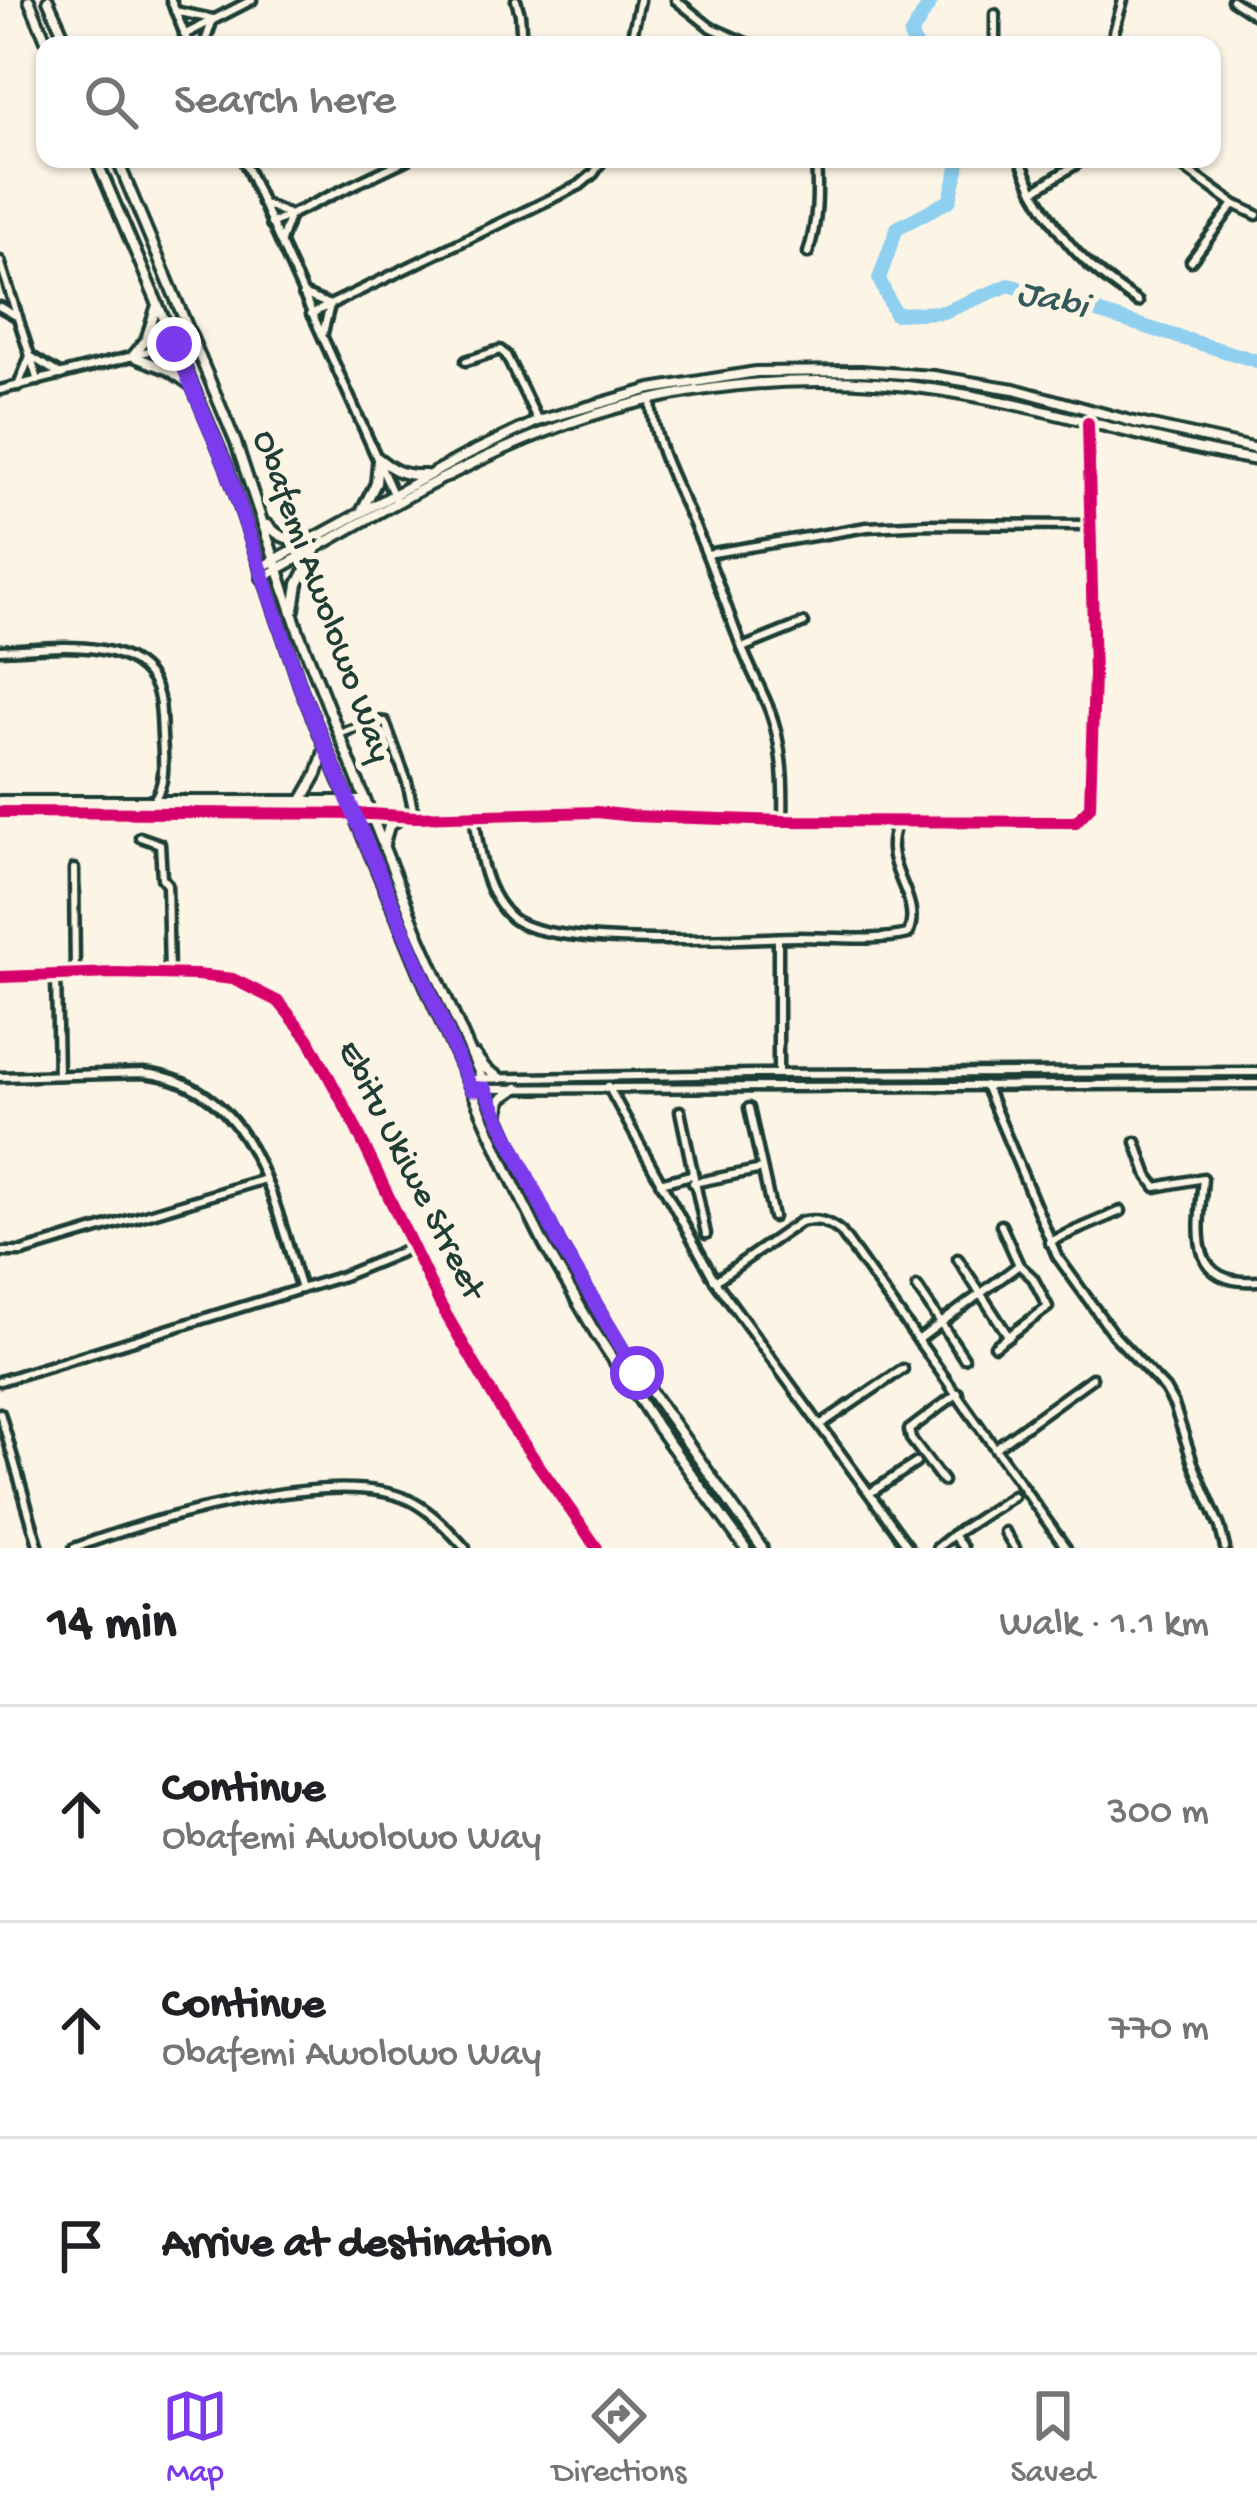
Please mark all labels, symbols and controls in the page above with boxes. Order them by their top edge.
search box [36,36,1221,168]
icon: search [78,69,144,135]
text: Search here [174,76,396,129]
water label: Jabi [1012,272,1096,333]
route end [147,317,201,371]
street label: Obafemi Awolowo Way [240,425,400,769]
street label: Ebitu Ukiwe Street [325,1034,494,1311]
route start [610,1346,664,1400]
text: 14 min [48,1596,176,1656]
text: Walk · 1.1 km [999,1603,1209,1649]
text: Continue [162,1764,325,1817]
icon: ahead [48,1781,114,1847]
text: 300 m [1108,1791,1209,1837]
text: Obafemi Awolowo Way [162,1817,541,1863]
text: Continue [162,1980,325,2033]
icon: ahead [48,1997,114,2063]
text: 770 m [1109,2007,1209,2053]
text: Obafemi Awolowo Way [162,2033,541,2079]
icon: arrive [48,2213,114,2279]
text: Arrive at destination [162,2219,551,2272]
tab: Map [162,2383,228,2493]
tab: Directions [552,2383,686,2493]
tab: Saved [1010,2383,1095,2493]

